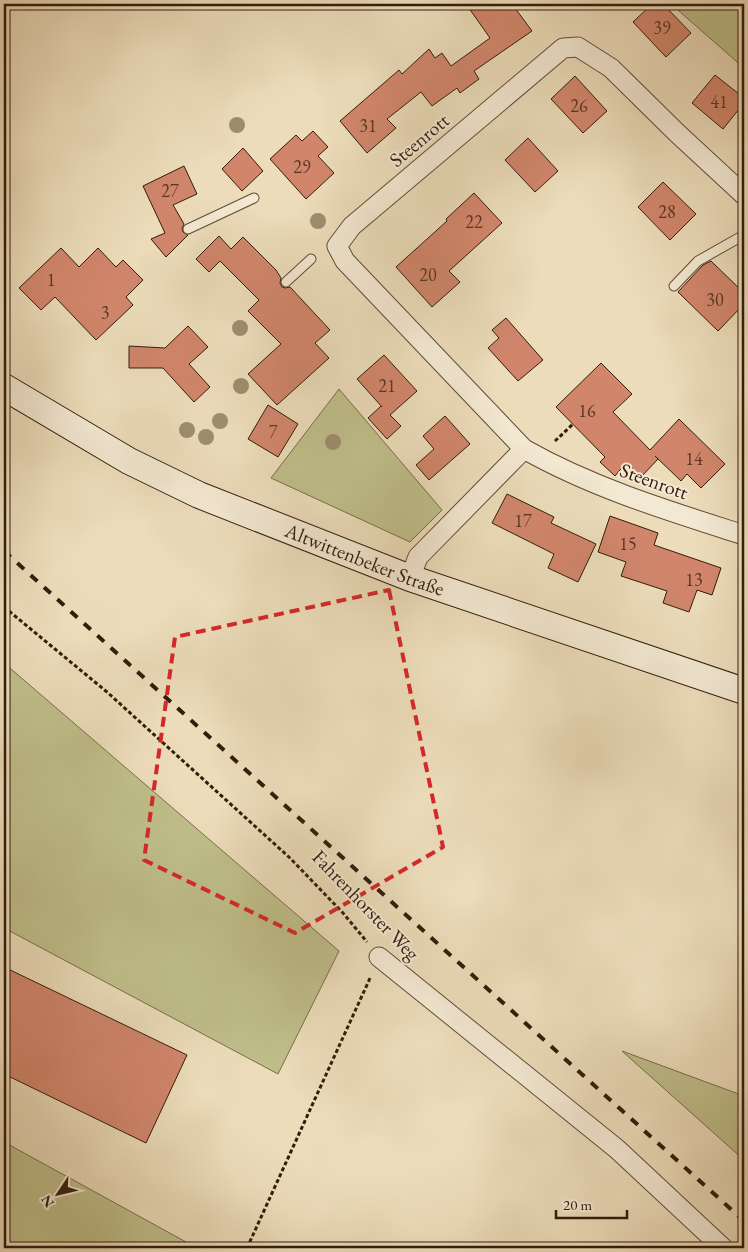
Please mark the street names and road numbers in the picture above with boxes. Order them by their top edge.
street label: Steenrott [384,107,455,173]
street label: Steenrott [616,457,692,506]
street label: Altwittenbeker Straße [280,517,448,602]
street label: Fahrenhorster Weg [307,844,426,966]

